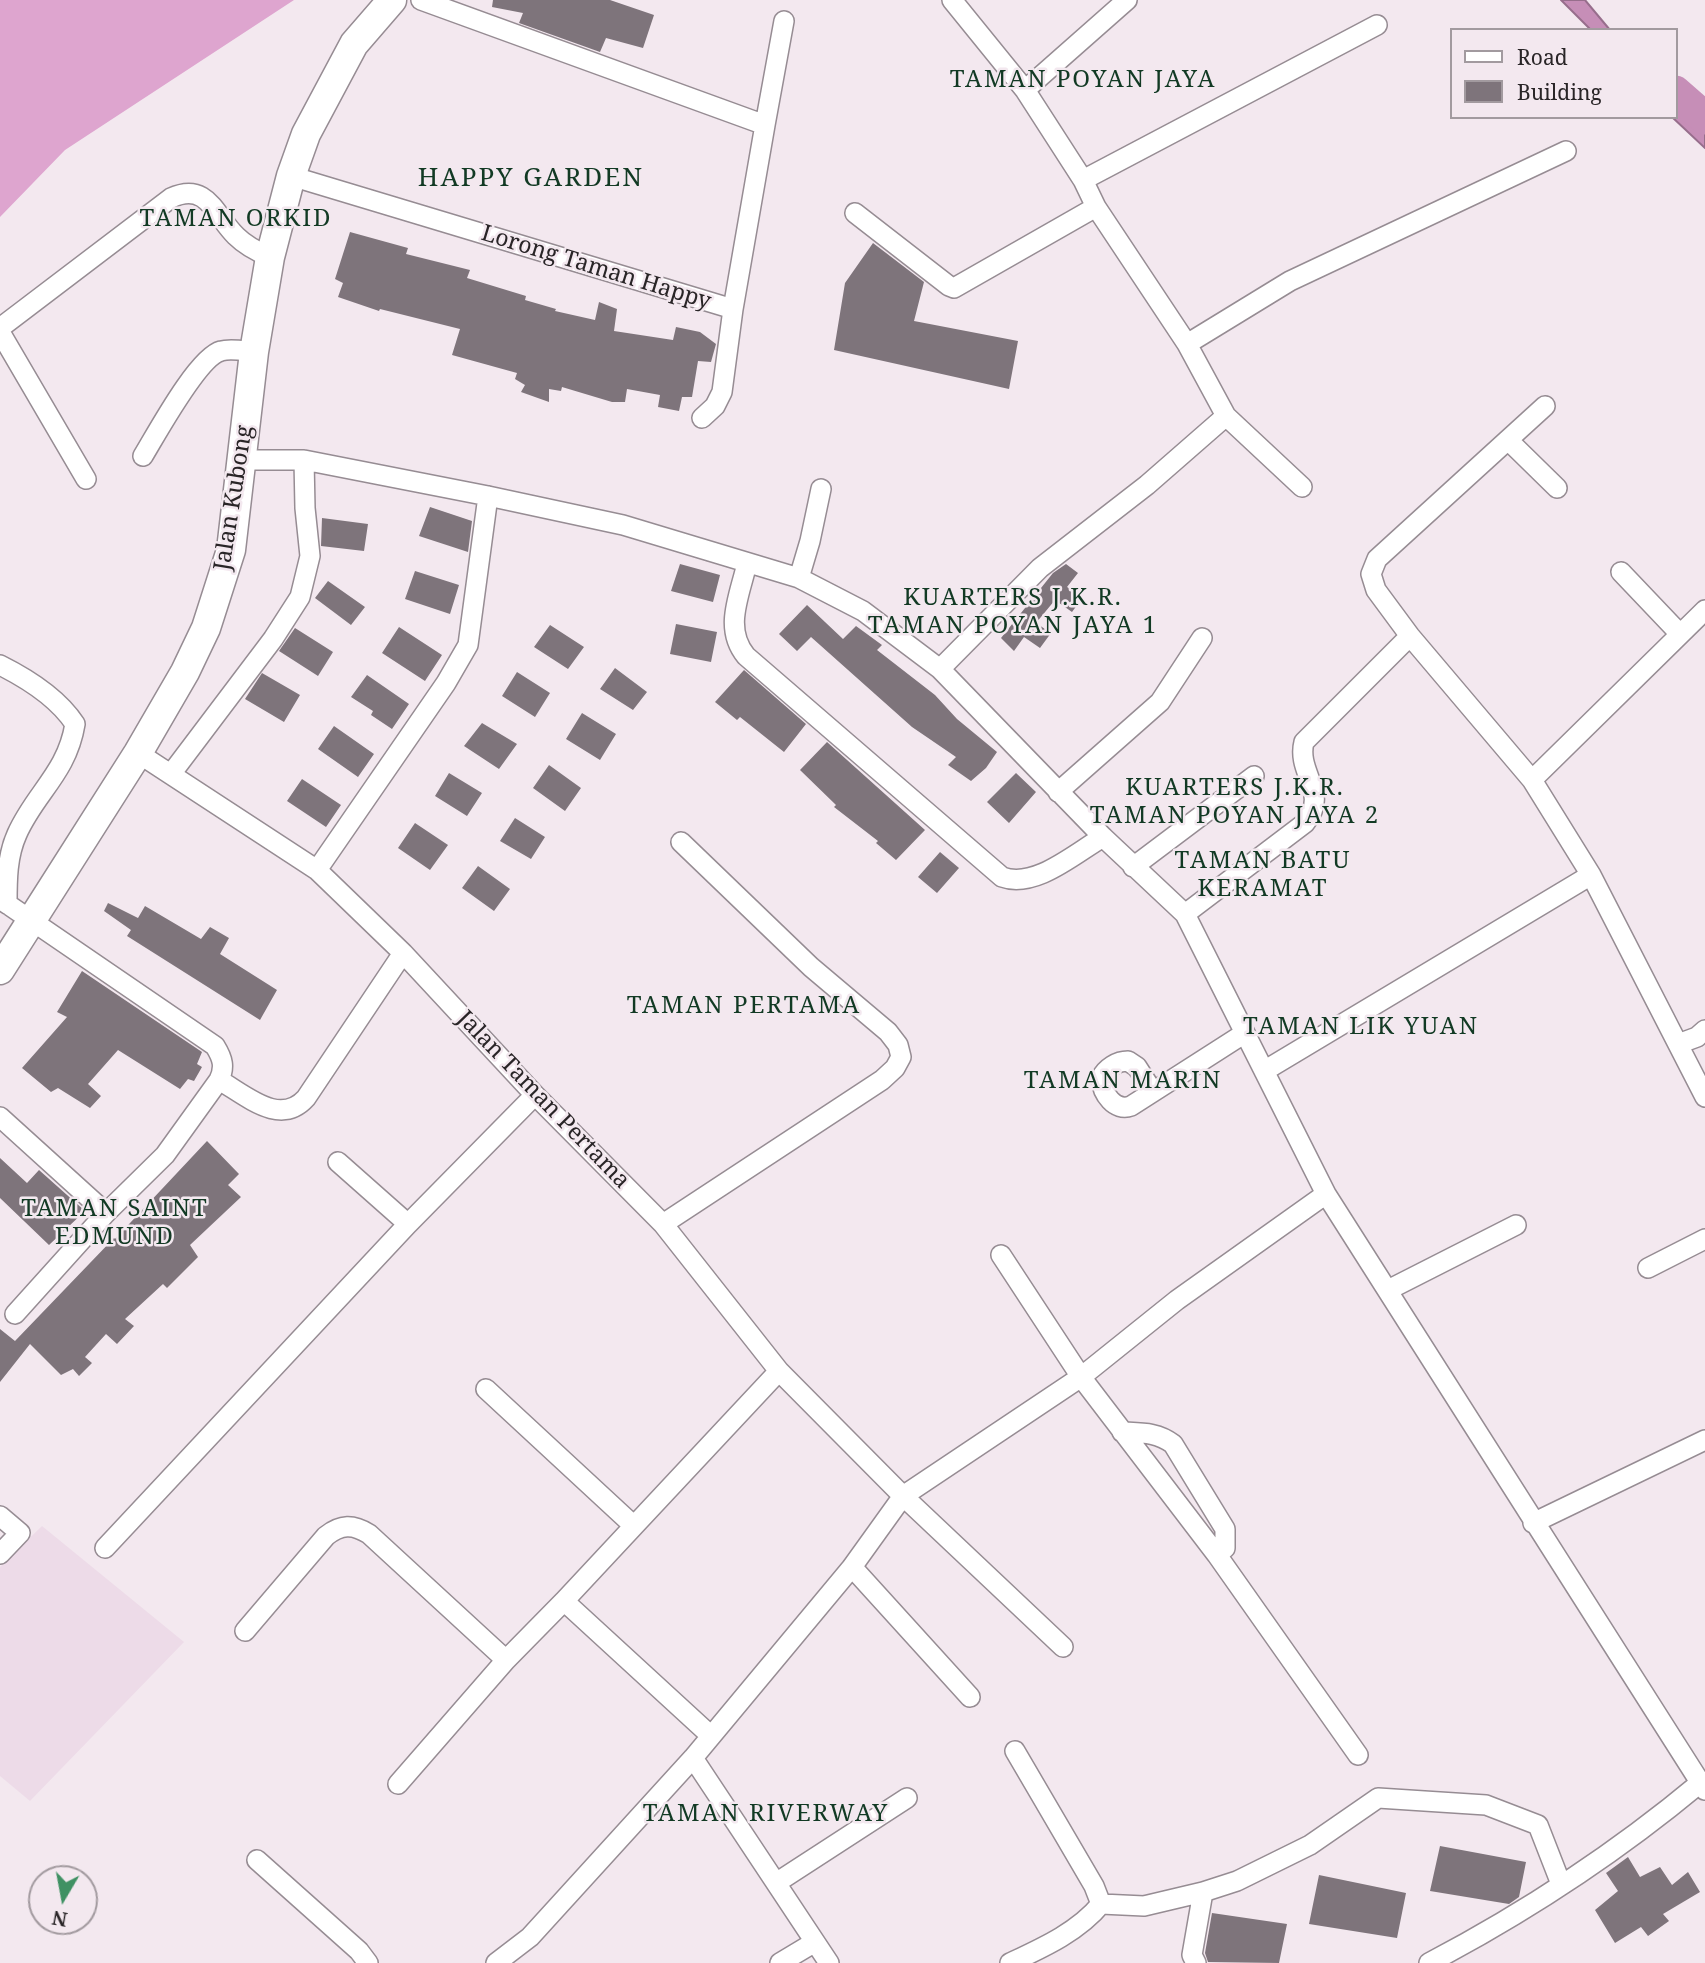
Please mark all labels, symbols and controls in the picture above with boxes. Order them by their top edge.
legend [1450,28,1677,119]
text: Road [1517,43,1568,71]
district label: TAMAN POYAN JAYA [952,66,1214,94]
text: Building [1517,78,1602,106]
district label: HAPPY GARDEN [419,163,643,195]
district label: TAMAN ORKID [141,205,331,233]
street label: Lorong Taman Happy [478,220,714,316]
street label: Jalan Kubong [209,423,259,573]
district label: KUARTERS J.K.R. TAMAN POYAN JAYA 1 [870,584,1156,640]
district label: KUARTERS J.K.R. TAMAN POYAN JAYA 2 [1092,774,1378,830]
district label: TAMAN BATU KERAMAT [1176,847,1350,903]
district label: TAMAN PERTAMA [628,992,860,1020]
street label: Jalan Taman Pertama [451,1005,635,1195]
district label: TAMAN LIK YUAN [1245,1013,1477,1041]
district label: TAMAN MARIN [1025,1067,1221,1095]
district label: TAMAN SAINT EDMUND [23,1195,207,1251]
district label: TAMAN RIVERWAY [644,1800,888,1828]
north arrow [28,1865,98,1935]
text: N [50,1905,69,1933]

